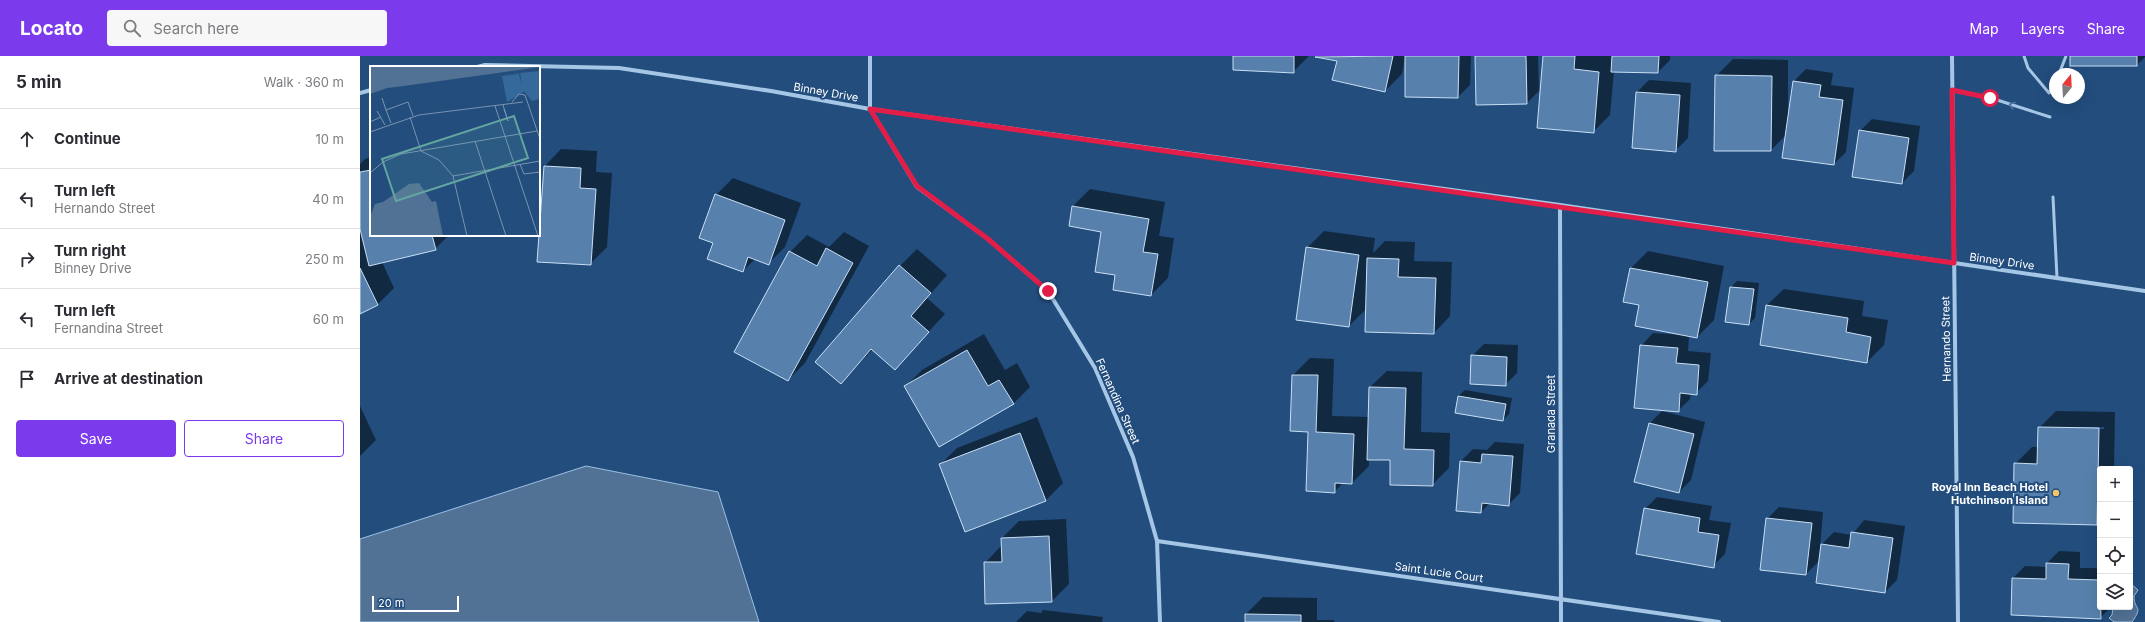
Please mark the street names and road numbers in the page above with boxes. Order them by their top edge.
street label: Binney Drive [792,79,860,105]
street label: Binney Drive [1969,250,2035,272]
street label: Hernando Street [1938,296,1954,382]
street label: Fernandina Street [1093,356,1143,446]
street label: Granada Street [1544,374,1558,453]
street label: Saint Lucie Court [1394,559,1485,585]

